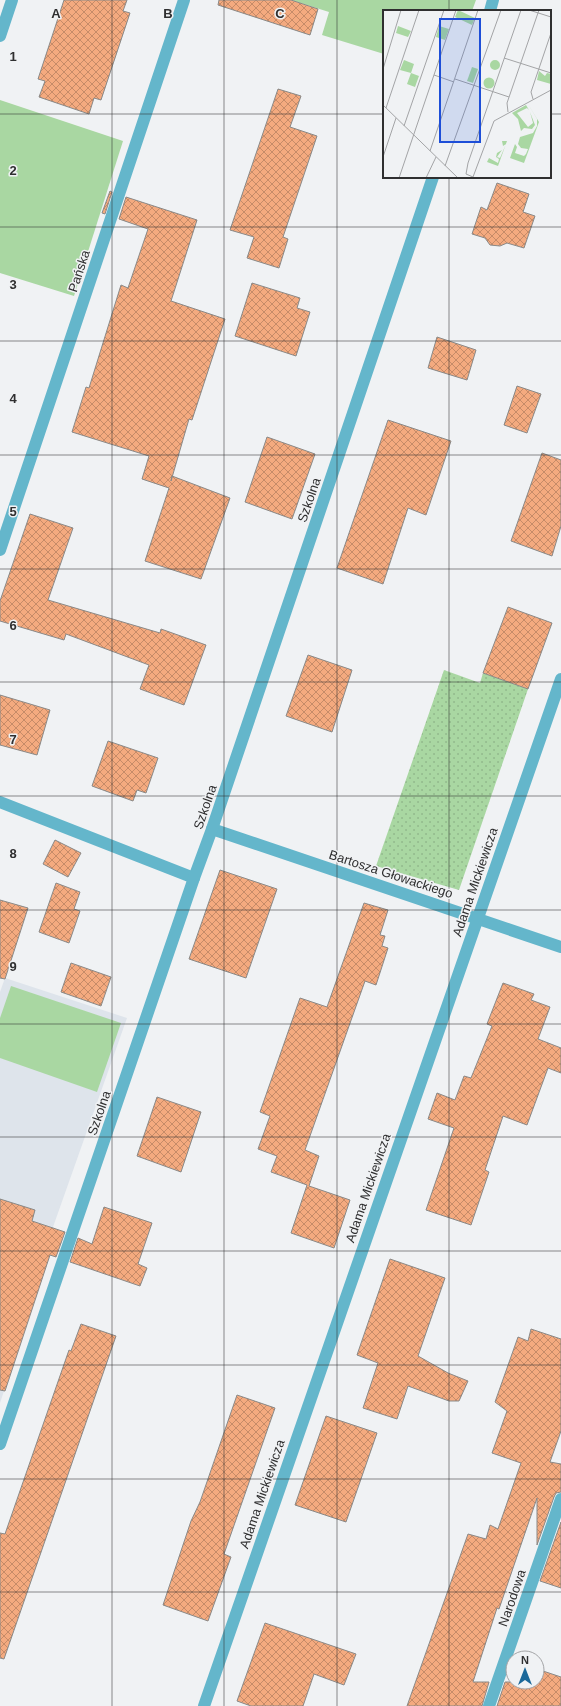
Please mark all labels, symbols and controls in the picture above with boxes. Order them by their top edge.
text: A [51,6,61,21]
text: B [163,6,173,21]
text: C [275,6,285,21]
inset map [383,10,551,178]
text: 1 [9,49,17,64]
text: 2 [9,163,17,178]
street label: Pańska [65,247,93,294]
text: 3 [9,277,17,292]
text: 4 [9,391,17,406]
street label: Szkolna [294,475,324,524]
text: 5 [9,504,17,519]
text: 6 [9,618,17,633]
text: 7 [9,732,17,747]
street label: Szkolna [190,782,220,831]
street label: Adama Mickiewicza [449,825,501,938]
text: 8 [9,846,17,861]
street label: Bartosza Głowackiego [327,847,455,901]
text: 9 [9,959,17,974]
street label: Szkolna [84,1088,114,1137]
street label: Adama Mickiewicza [342,1131,394,1244]
street label: Adama Mickiewicza [236,1437,288,1550]
street label: Narodowa [495,1567,529,1628]
north arrow [505,1650,545,1690]
text: N [521,1654,529,1666]

